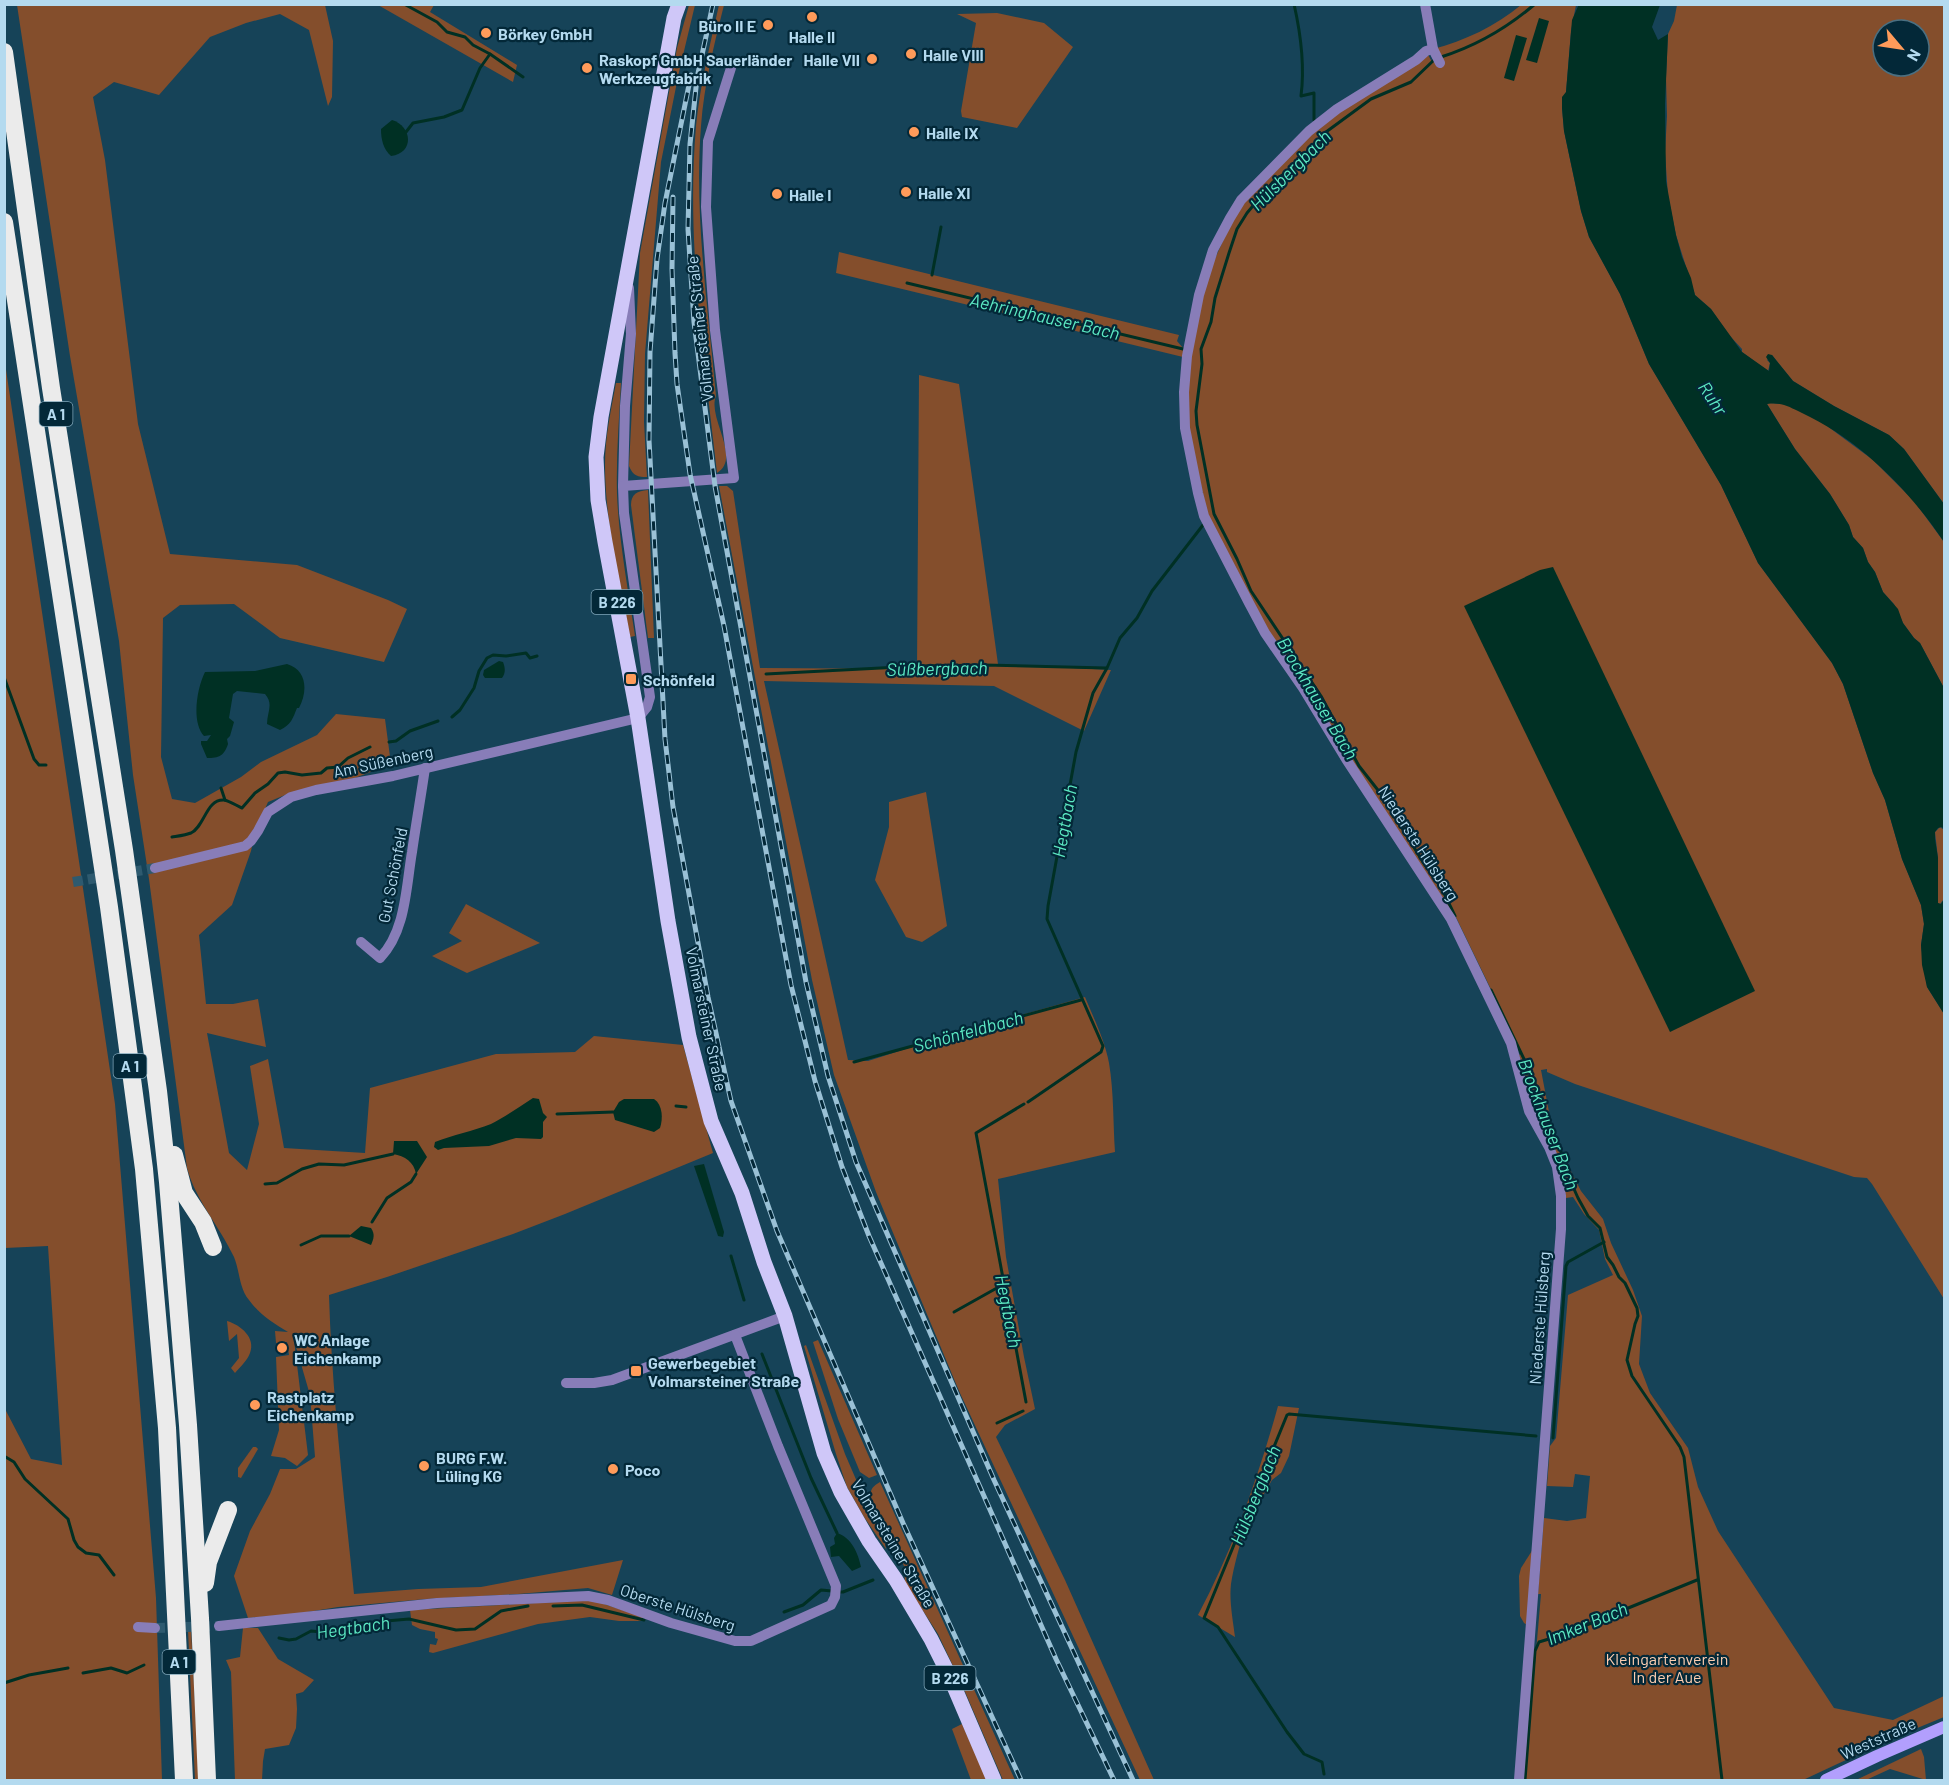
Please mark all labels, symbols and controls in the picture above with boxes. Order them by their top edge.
marker: Halle II [805,10,819,24]
place label: Büro II E [698,16,756,35]
marker: Büro II E [761,18,775,32]
north arrow [1871,18,1931,78]
place label: Börkey GmbH [498,24,592,43]
marker: Börkey GmbH [479,26,493,40]
place label: Halle II [789,27,835,46]
place label: Halle VIII [923,45,984,64]
text: N [1904,46,1925,65]
marker: Halle VIII [904,47,918,61]
place label: Raskopf GmbH Sauerländer Werkzeugfabrik [599,50,792,87]
place label: Halle VII [803,50,860,69]
marker: Halle VII [865,52,879,66]
marker: Raskopf GmbH Sauerländer Werkzeugfabrik [580,61,594,75]
place label: Halle IX [926,123,979,142]
marker: Halle IX [907,125,921,139]
water label: Hülsbergbach [1245,125,1335,215]
place label: Halle XI [918,183,971,202]
place label: Halle I [789,185,831,204]
marker: Halle XI [899,185,913,199]
marker: Halle I [770,187,784,201]
street label: Volmarsteiner Straße [682,255,716,403]
water label: Aehringhauser Bach [968,288,1122,344]
water label: Ruhr [1694,377,1732,420]
road number: A 1 [40,402,72,426]
road number: B 226 [592,590,642,614]
water label: Brockhauser Bach [1273,633,1363,763]
water label: Süßbergbach [886,656,988,680]
place label: Schönfeld [643,670,715,689]
marker: Schönfeld [624,672,638,686]
street label: Am Süßenberg [331,741,435,781]
street label: Niederste Hülsberg [1375,782,1463,904]
water label: Hegtbach [1047,783,1081,859]
street label: Gut Schönfeld [373,826,411,924]
street label: Volmarsteiner Straße [682,945,732,1093]
water label: Schönfeldbach [911,1006,1025,1056]
road number: A 1 [114,1054,146,1078]
water label: Brockhauser Bach [1514,1055,1584,1193]
street label: Niederste Hülsberg [1525,1251,1553,1385]
water label: Hegtbach [991,1273,1027,1349]
place label: WC Anlage Eichenkamp [294,1330,381,1367]
marker: WC Anlage Eichenkamp [275,1341,289,1355]
place label: Gewerbegebiet Volmarsteiner Straße [648,1353,799,1390]
marker: Gewerbegebiet Volmarsteiner Straße [629,1364,643,1378]
place label: Rastplatz Eichenkamp [267,1387,354,1424]
marker: Rastplatz Eichenkamp [248,1398,262,1412]
water label: Hülsbergbach [1225,1442,1285,1548]
place label: BURG F.W. Lüling KG [436,1448,507,1485]
marker: BURG F.W. Lüling KG [417,1459,431,1473]
place label: Poco [625,1460,660,1479]
marker: Poco [606,1462,620,1476]
street label: Volmarsteiner Straße [848,1475,940,1611]
street label: Oberste Hülsberg [618,1579,738,1635]
water label: Imker Bach [1543,1597,1631,1649]
water label: Hegtbach [315,1611,391,1643]
park label: Kleingartenverein In der Aue [1606,1649,1728,1686]
road number: A 1 [162,1650,195,1674]
road number: B 226 [924,1666,976,1690]
street label: Weststraße [1838,1713,1918,1763]

